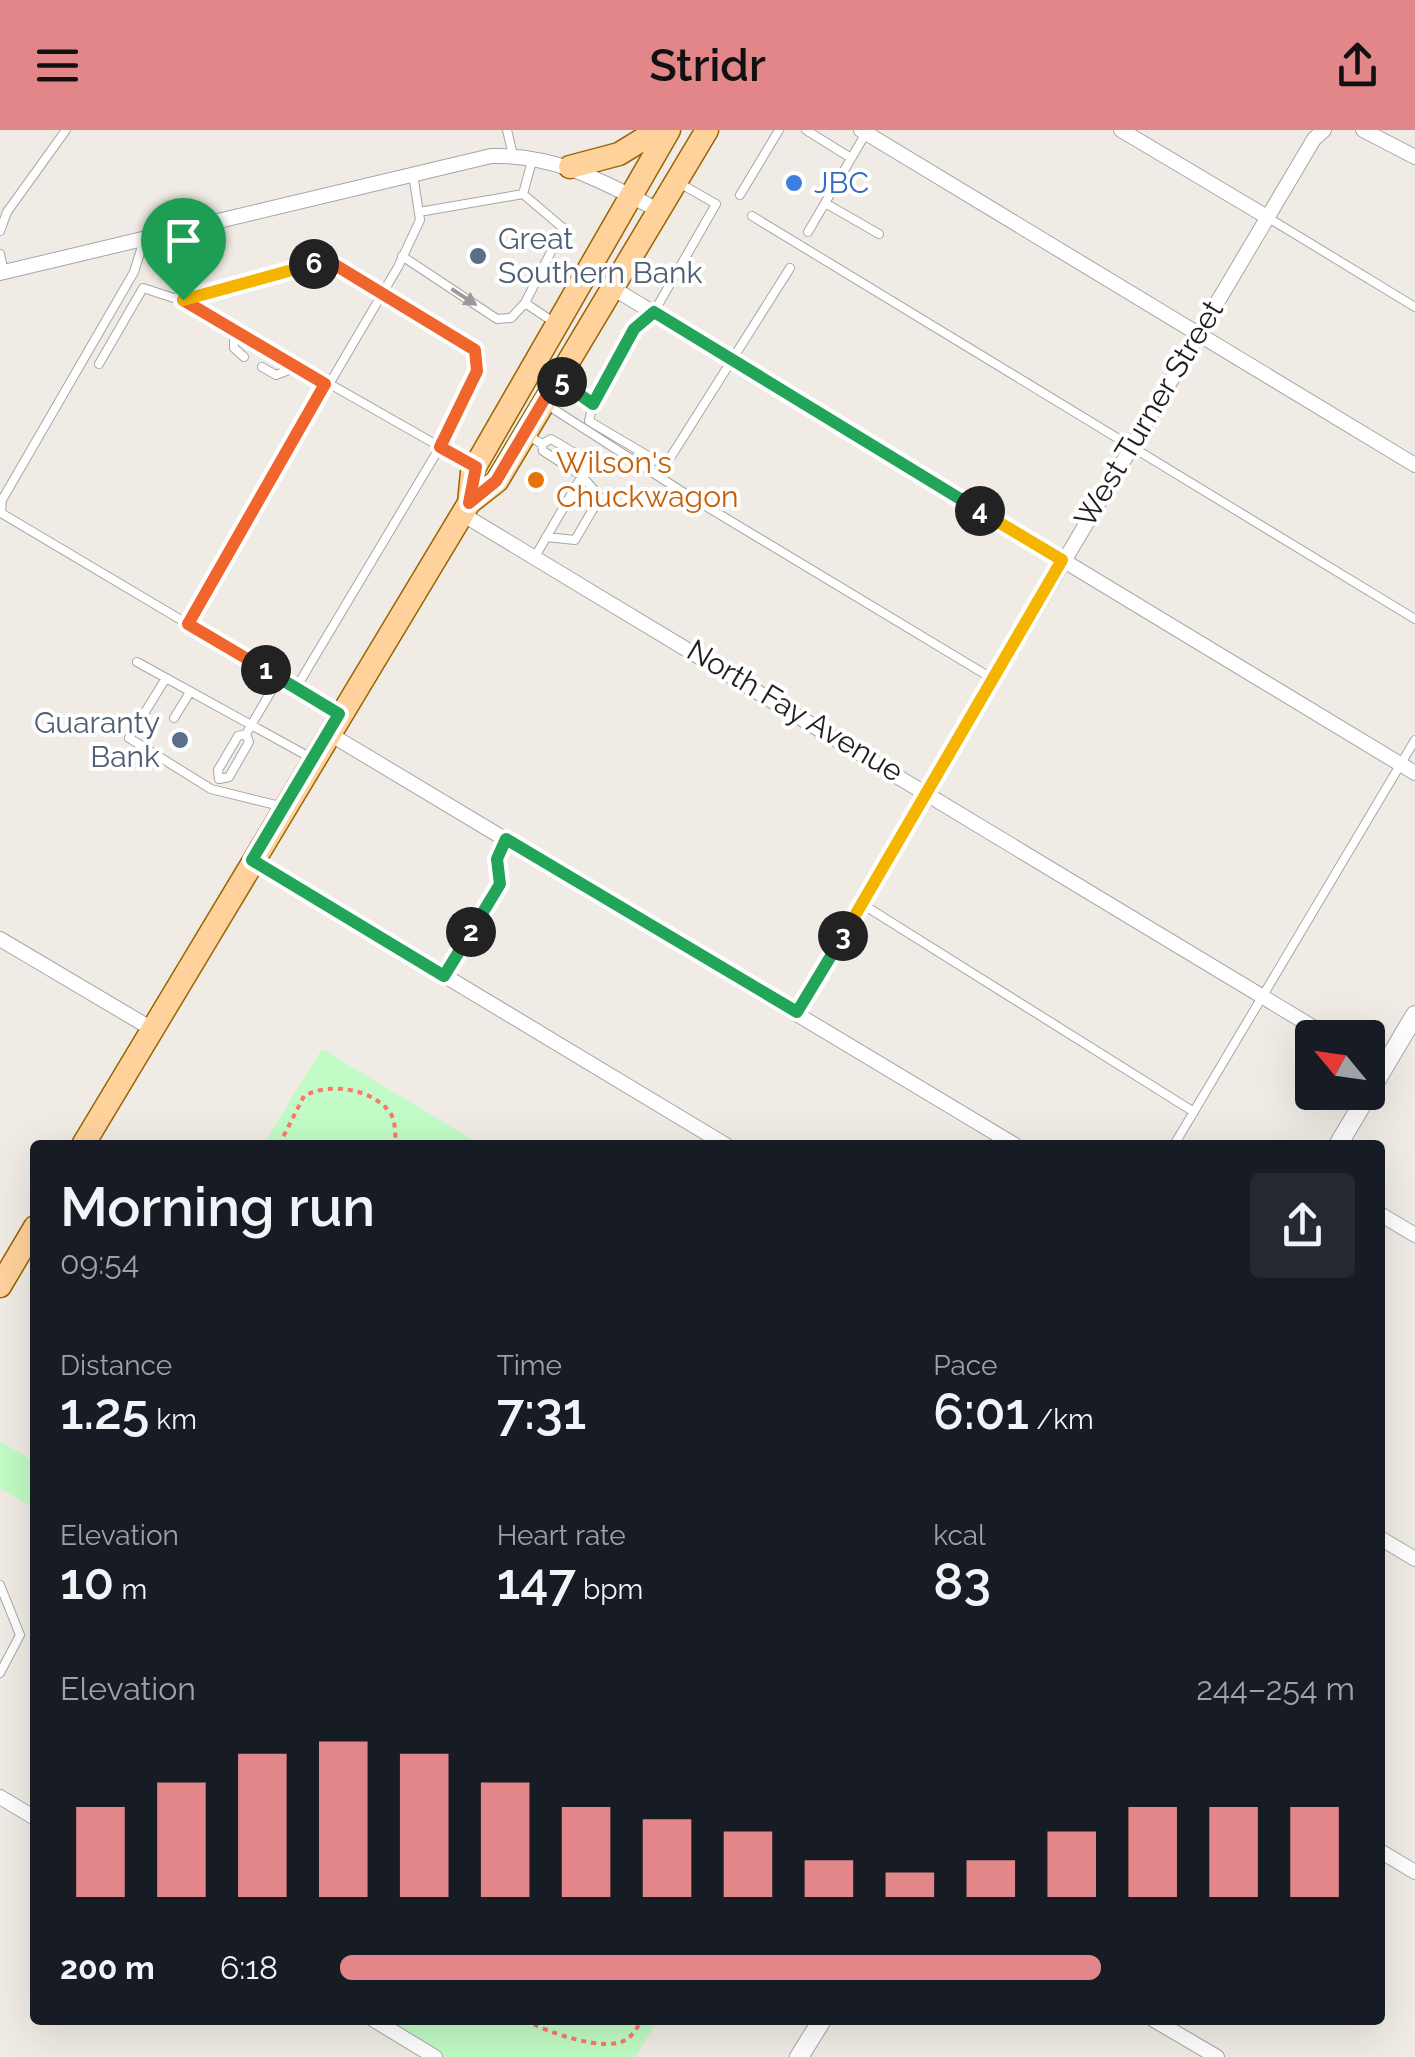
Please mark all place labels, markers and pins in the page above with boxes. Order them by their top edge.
place label: JBC [814,165,869,200]
marker: JBC [783,172,805,194]
pin [141,198,226,301]
place label: Great Southern Bank [498,221,703,290]
pin: 6 [289,239,339,289]
marker: Great Southern Bank [467,245,489,267]
pin: 5 [537,357,587,407]
place label: Wilson's Chuckwagon [556,445,739,514]
marker: Wilson's Chuckwagon [525,469,547,491]
pin: 4 [955,486,1005,536]
pin: 1 [241,645,291,695]
place label: Guaranty Bank [34,705,160,774]
marker: Guaranty Bank [169,729,191,751]
pin: 2 [446,907,496,957]
pin: 3 [818,911,868,961]

